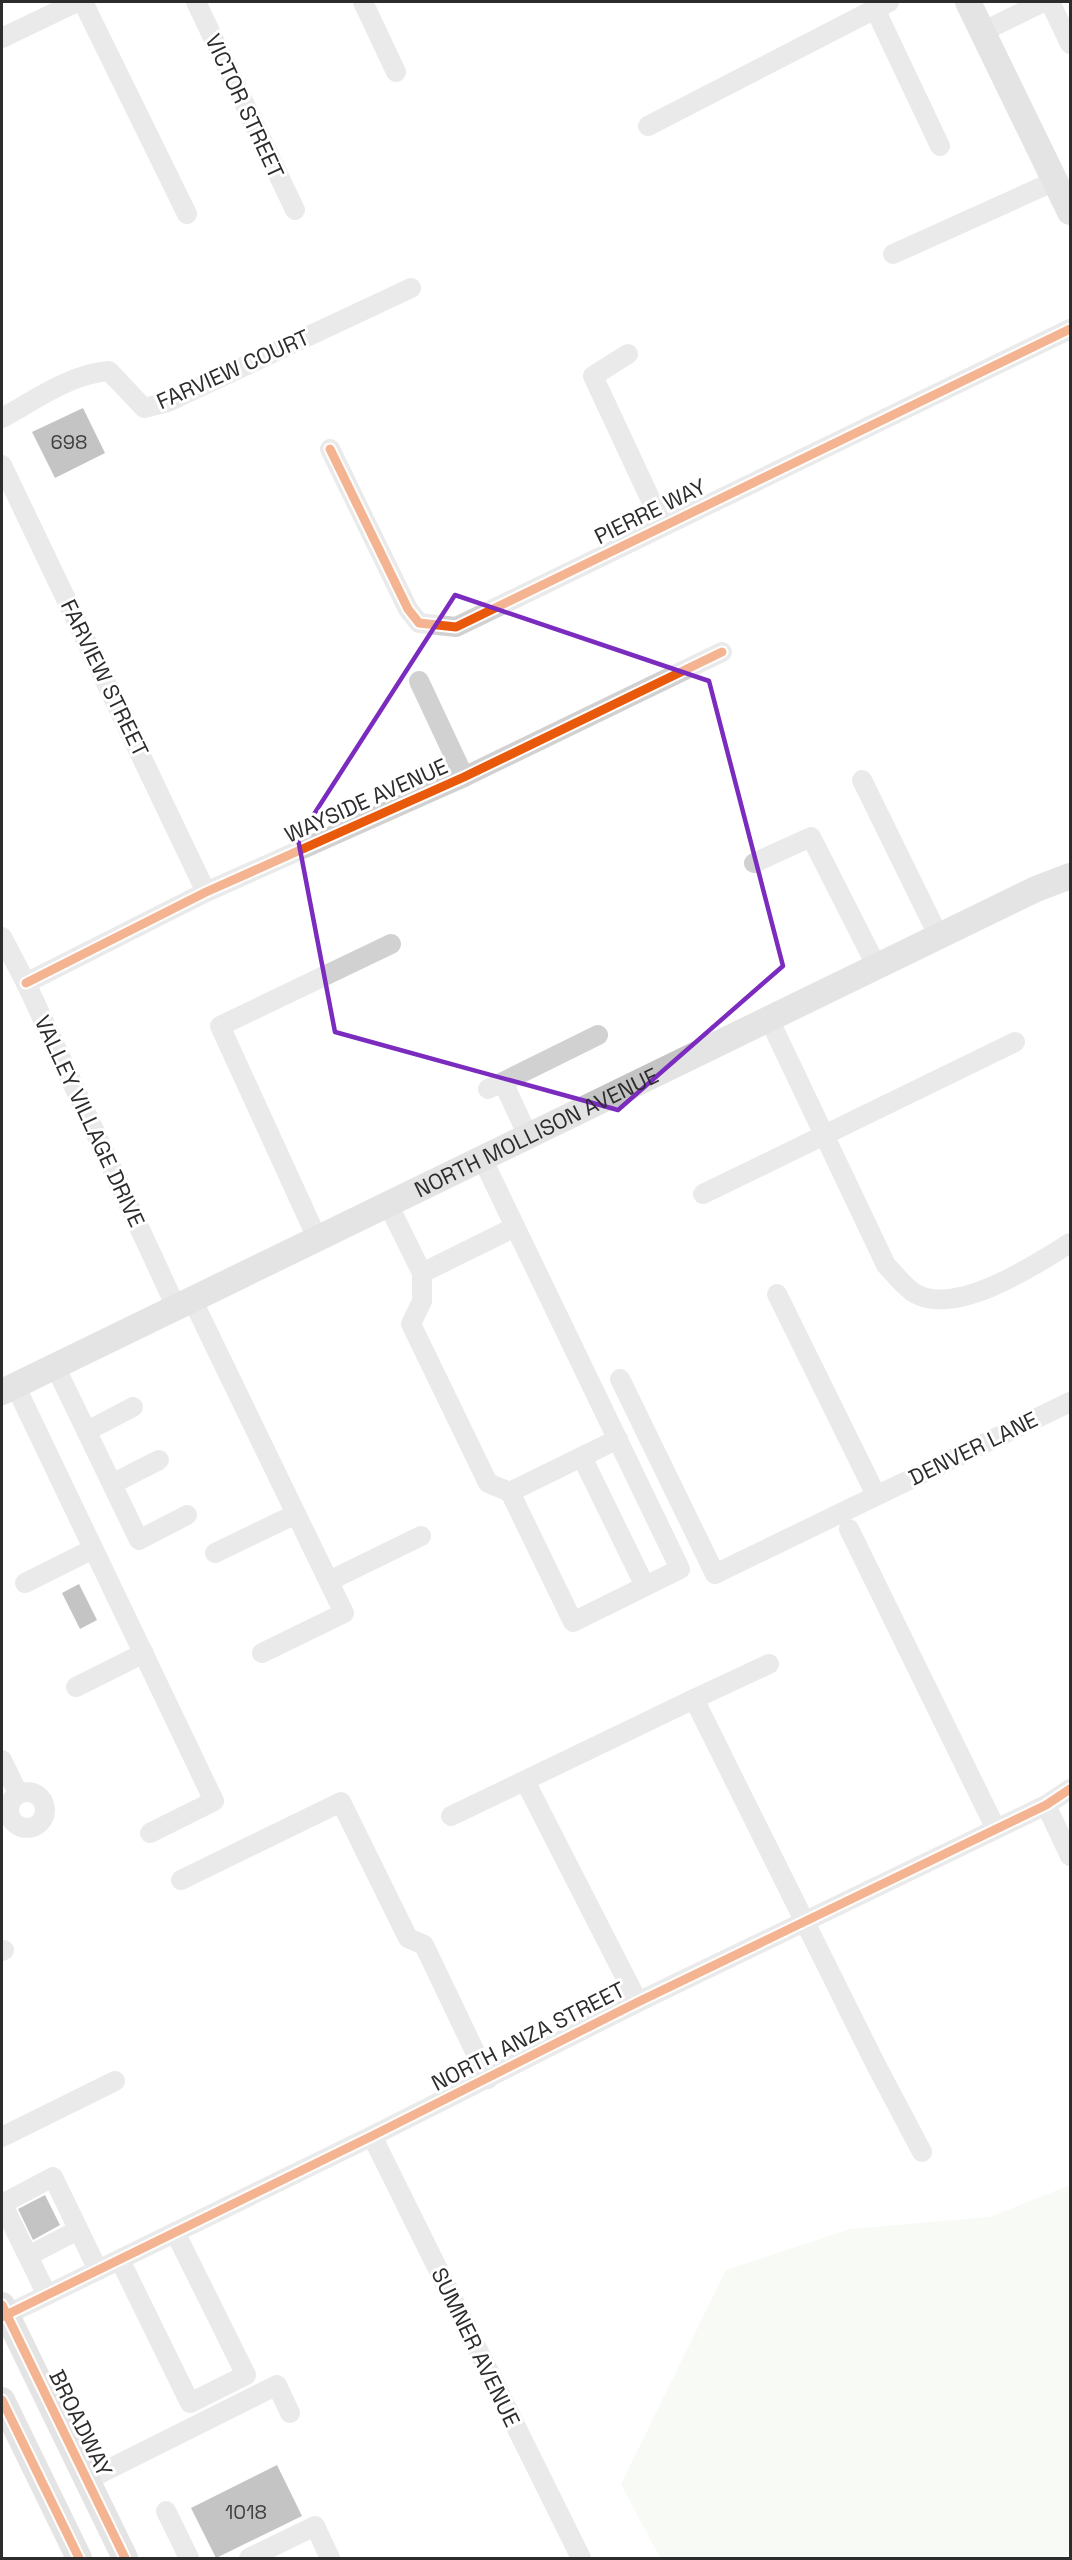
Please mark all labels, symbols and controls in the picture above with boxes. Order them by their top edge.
street label: VICTOR STREET [199,29,291,183]
street label: FARVIEW COURT [152,323,314,415]
house number: 698 [51,429,87,455]
street label: PIERRE WAY [590,472,711,550]
street label: FARVIEW STREET [55,595,155,761]
street label: WAYSIDE AVENUE [280,752,452,848]
street label: VALLEY VILLAGE DRIVE [29,1011,151,1231]
street label: NORTH MOLLISON AVENUE [410,1061,663,1203]
street label: DENVER LANE [904,1405,1042,1491]
street label: NORTH ANZA STREET [427,1975,629,2097]
street label: SUMNER AVENUE [425,2263,527,2431]
street label: BROADWAY [43,2365,119,2482]
house number: 1018 [225,2499,267,2525]

